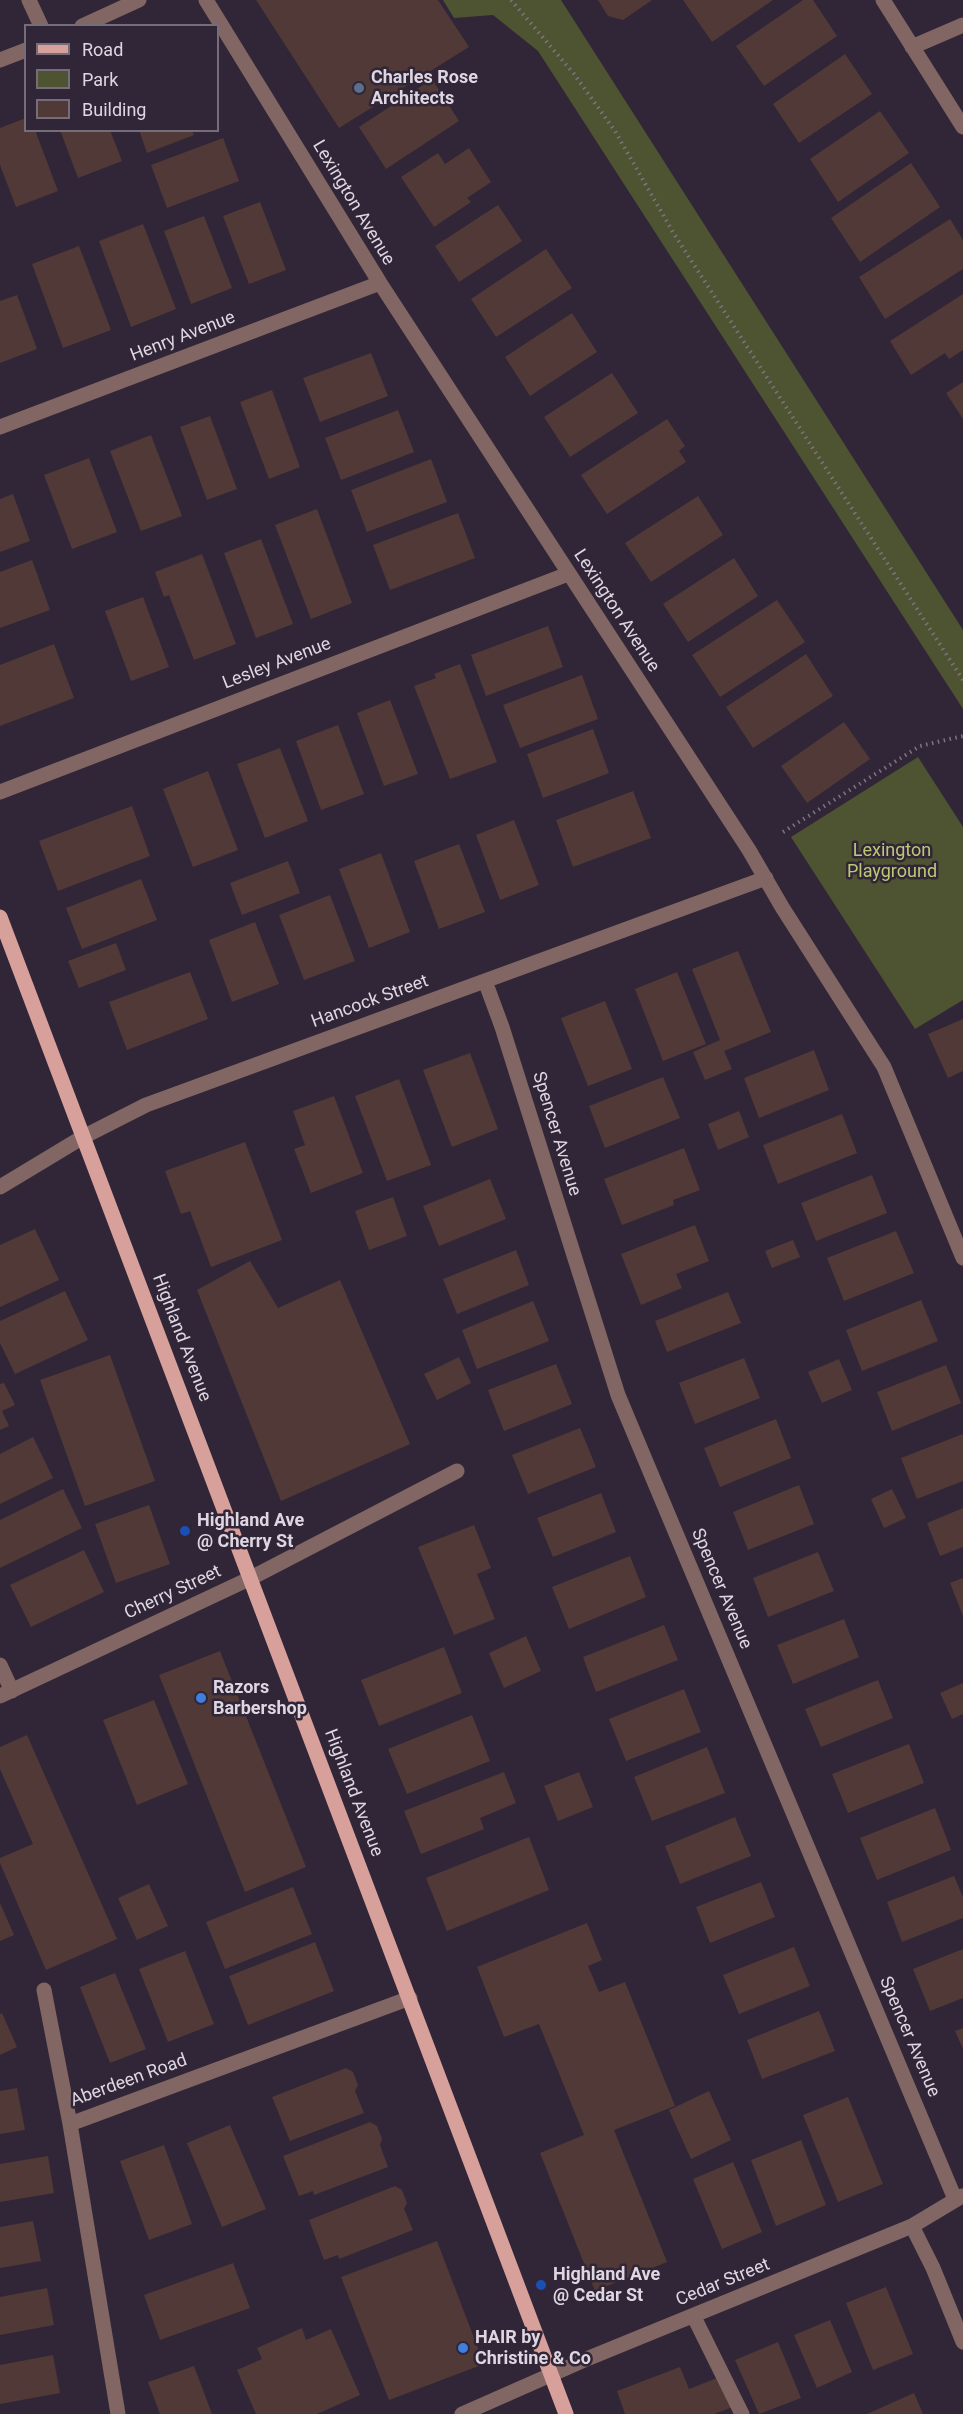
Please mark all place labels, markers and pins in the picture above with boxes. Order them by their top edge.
place label: Charles Rose Architects [371,67,478,110]
marker: Charles Rose Architects [352,81,366,95]
place label: Highland Ave @ Cherry St [197,1510,304,1552]
marker: Highland Ave @ Cherry St [178,1524,192,1538]
place label: Razors Barbershop [213,1677,307,1720]
marker: Razors Barbershop [194,1691,208,1705]
place label: Highland Ave @ Cedar St [553,2264,660,2306]
marker: Highland Ave @ Cedar St [534,2278,548,2292]
place label: HAIR by Christine & Co [475,2327,591,2370]
marker: HAIR by Christine & Co [456,2341,470,2355]

